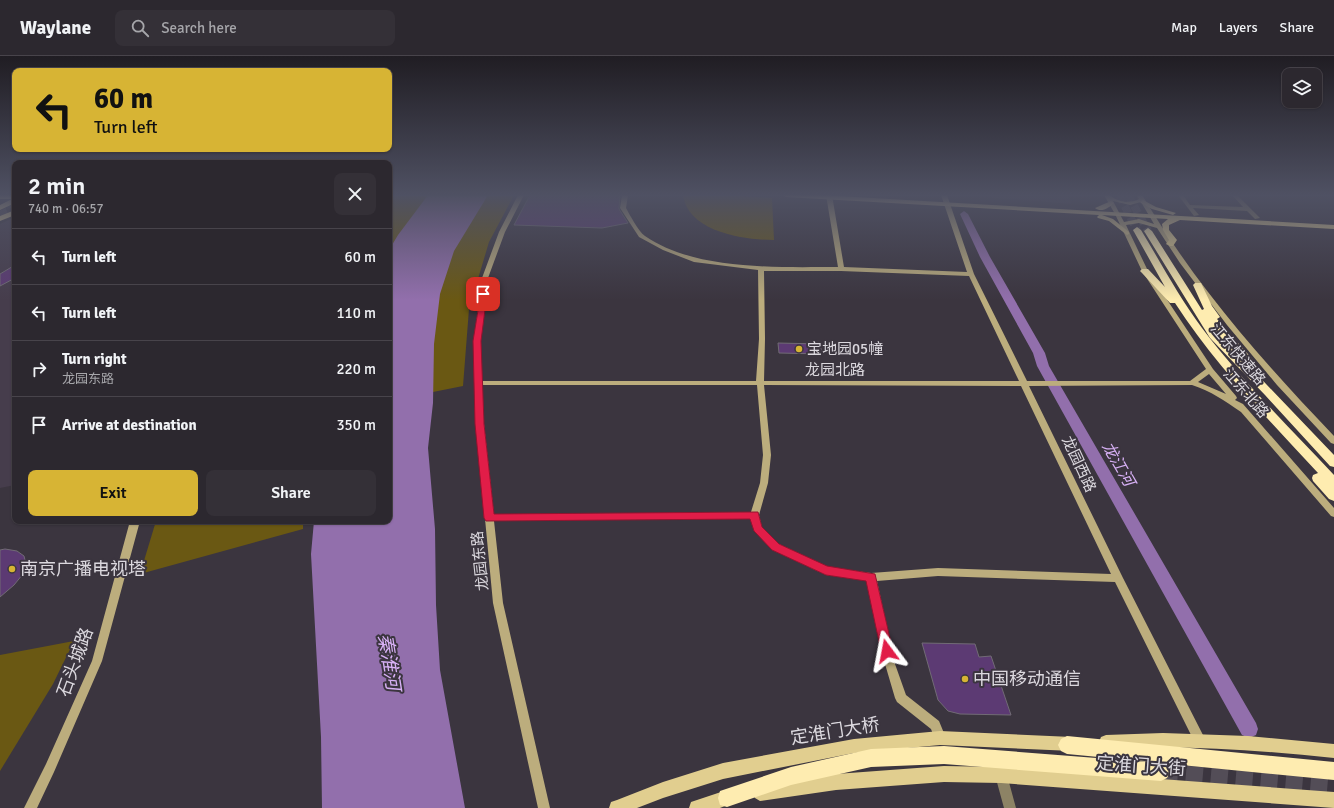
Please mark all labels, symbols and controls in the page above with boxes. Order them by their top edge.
search box [115,10,395,46]
text: Waylane [20,16,91,40]
icon: search [129,17,151,39]
text: Search here [161,19,237,37]
text: Map [1171,19,1197,36]
text: Layers [1219,19,1258,36]
text: Share [1280,19,1314,36]
map controls [1282,68,1322,108]
button: layers [1282,68,1322,108]
text: 60 m [94,82,153,116]
icon: left [28,84,80,136]
text: Turn left [94,116,157,138]
text: 2 min [28,171,85,201]
button: close [334,173,376,215]
text: 740 m · 06:57 [28,201,104,217]
icon: left [28,246,50,268]
text: Turn left [62,248,116,266]
text: 60 m [345,248,376,266]
pin [466,277,500,311]
icon: arrive [472,283,494,305]
icon: left [28,302,50,324]
text: Turn left [62,304,116,322]
text: 110 m [336,304,376,322]
street label: 江东快速路 [1207,319,1269,389]
place label: 宝地园05幢 [807,340,883,358]
marker: 宝地园05幢 [794,344,804,354]
text: Turn right [62,350,127,368]
icon: right [28,358,50,380]
text: 220 m [336,360,376,378]
street label: 龙园北路 [805,361,865,379]
street label: 江东北路 [1220,364,1272,422]
text: 龙园东路 [62,371,114,387]
icon: arrive [28,414,50,436]
text: Arrive at destination [62,416,197,434]
text: 350 m [336,416,376,434]
street label: 龙园西路 [1058,433,1100,495]
water label: 龙江河 [1097,438,1140,492]
button: Exit [28,470,198,516]
button: Share [206,470,376,516]
street label: 龙园东路 [468,530,492,592]
place label: 南京广播电视塔 [20,558,146,580]
marker: 南京广播电视塔 [7,564,17,574]
street label: 石头城路 [52,624,98,700]
position arrow [866,630,908,672]
water label: 秦淮河 [373,632,406,696]
place label: 中国移动通信 [973,668,1081,690]
marker: 中国移动通信 [960,674,970,684]
street label: 定淮门大桥 [789,713,881,749]
street label: 定淮门大街 [1095,752,1187,780]

